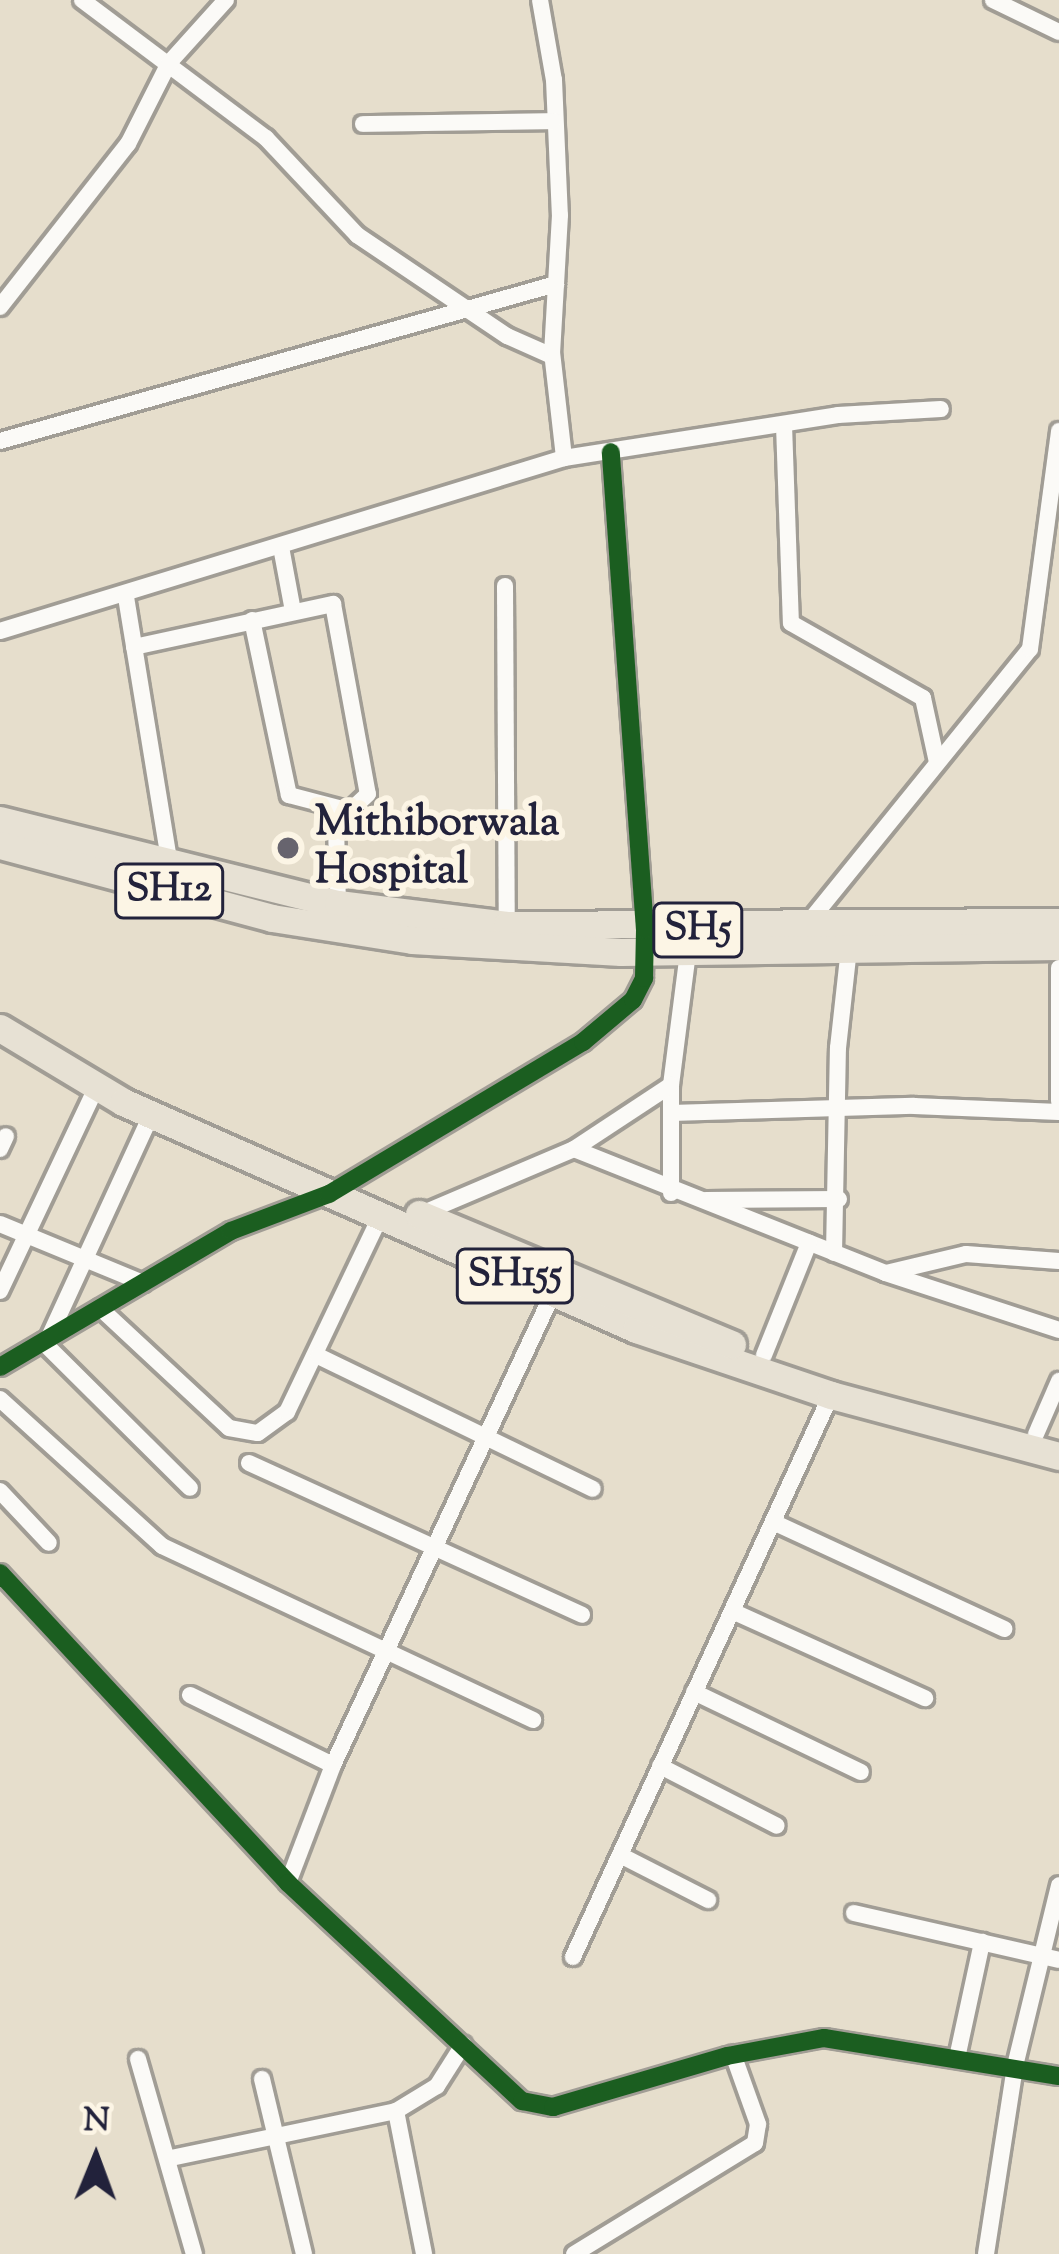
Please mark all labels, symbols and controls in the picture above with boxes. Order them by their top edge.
place label: Mithiborwala Hospital [315,799,559,898]
marker: Mithiborwala Hospital [272,832,304,864]
road number: SH12 [112,858,226,924]
road number: SH5 [650,897,746,963]
road number: SH155 [455,1243,575,1309]
north arrow [36,2098,156,2218]
text: N [83,2098,110,2146]

